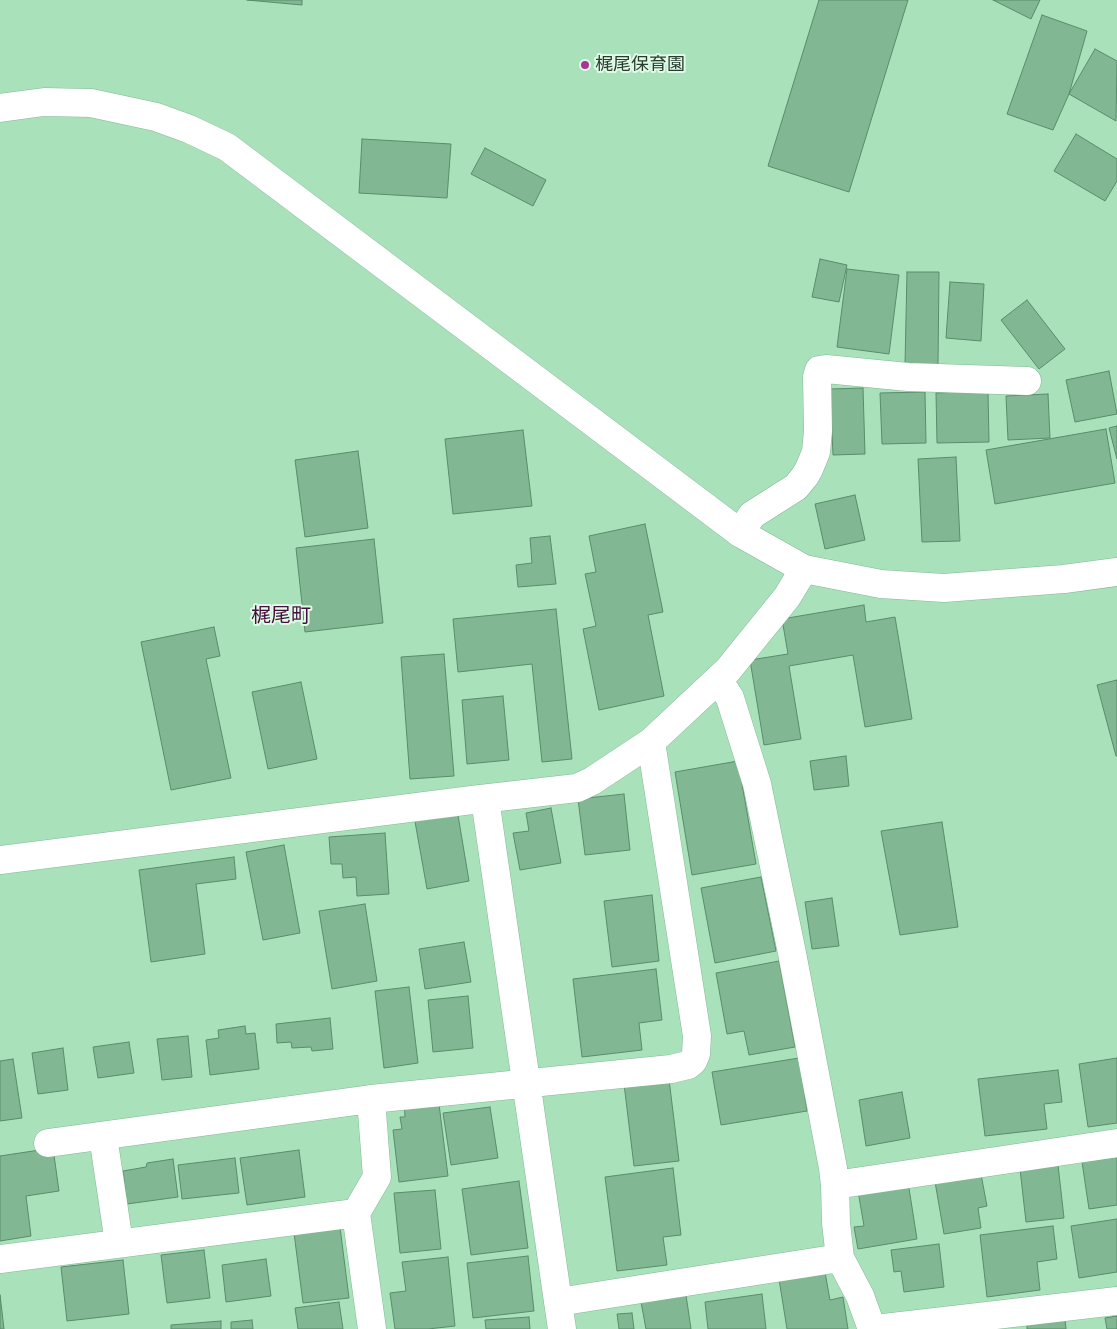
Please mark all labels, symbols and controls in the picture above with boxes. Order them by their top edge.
place label: 梶尾保育園 [595,54,685,76]
marker: 梶尾保育園 [579,59,591,71]
district label: 梶尾町 [251,605,311,629]

